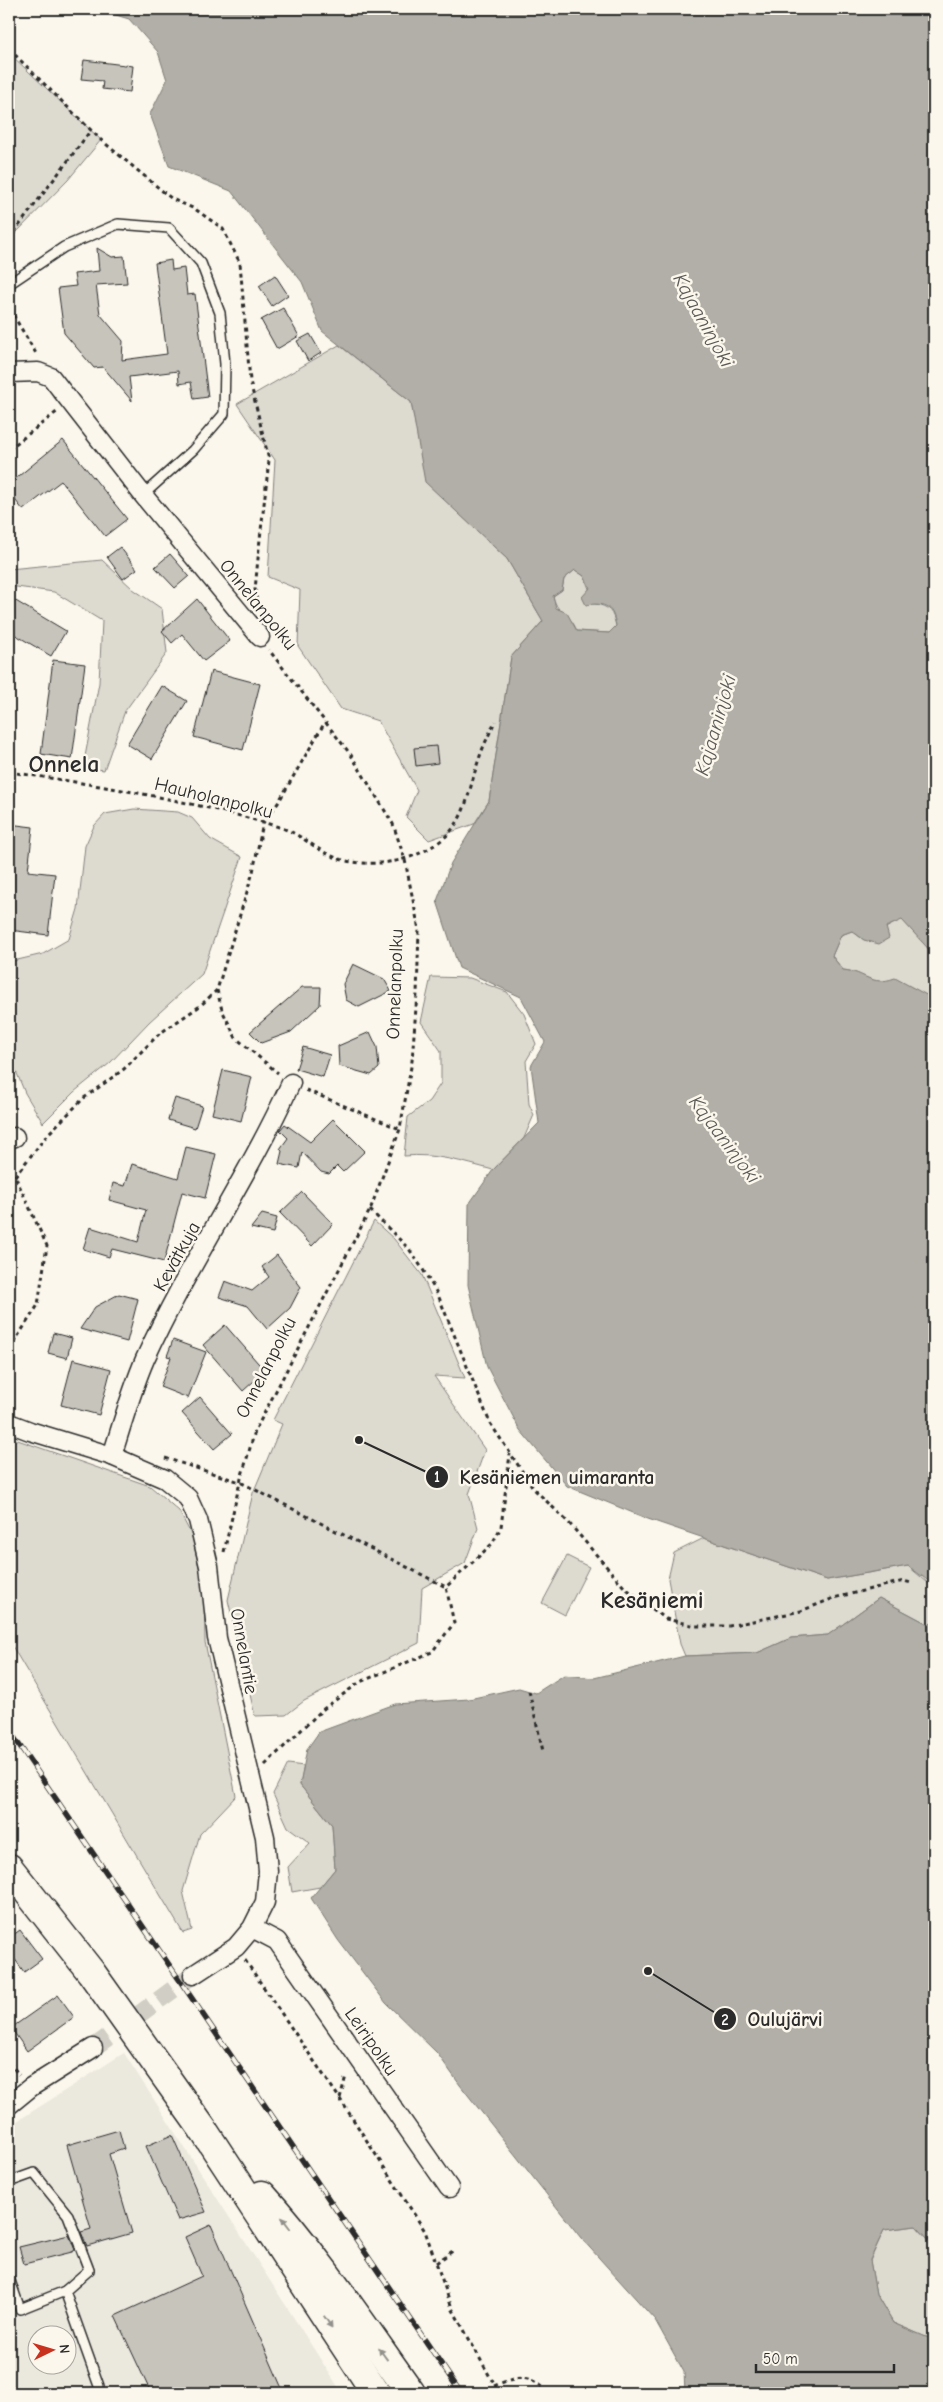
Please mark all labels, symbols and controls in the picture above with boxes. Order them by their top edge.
water label: Kajaaninjoki [668,269,739,372]
street label: Onnelanpolku [215,555,302,654]
water label: Kajaaninjoki [690,672,741,778]
district label: Onnela [28,750,100,778]
street label: Hauholanpolku [152,773,275,823]
street label: Onnelanpolku [382,928,408,1040]
water label: Kajaaninjoki [684,1091,765,1188]
street label: Kevätkuja [149,1218,205,1295]
street label: Onnelanpolku [231,1313,301,1422]
callout: Kesäniemen uimaranta [424,1459,664,1494]
text: Kesäniemen uimaranta [459,1466,655,1489]
text: 1 [434,1468,440,1486]
district label: Kesäniemi [600,1586,704,1614]
street label: Onnelantie [226,1607,262,1696]
callout: Oulujärvi [712,2002,832,2037]
street label: Leiripolku [340,2003,403,2080]
text: Oulujärvi [748,2008,823,2031]
text: 2 [721,2011,729,2029]
one-way arrow [281,2217,292,2230]
one-way arrow [323,2316,333,2329]
north arrow [28,2324,78,2374]
scale bar [756,2342,893,2374]
text: N [56,2344,73,2354]
one-way arrow [378,2347,388,2360]
text: 50 m [763,2350,798,2368]

